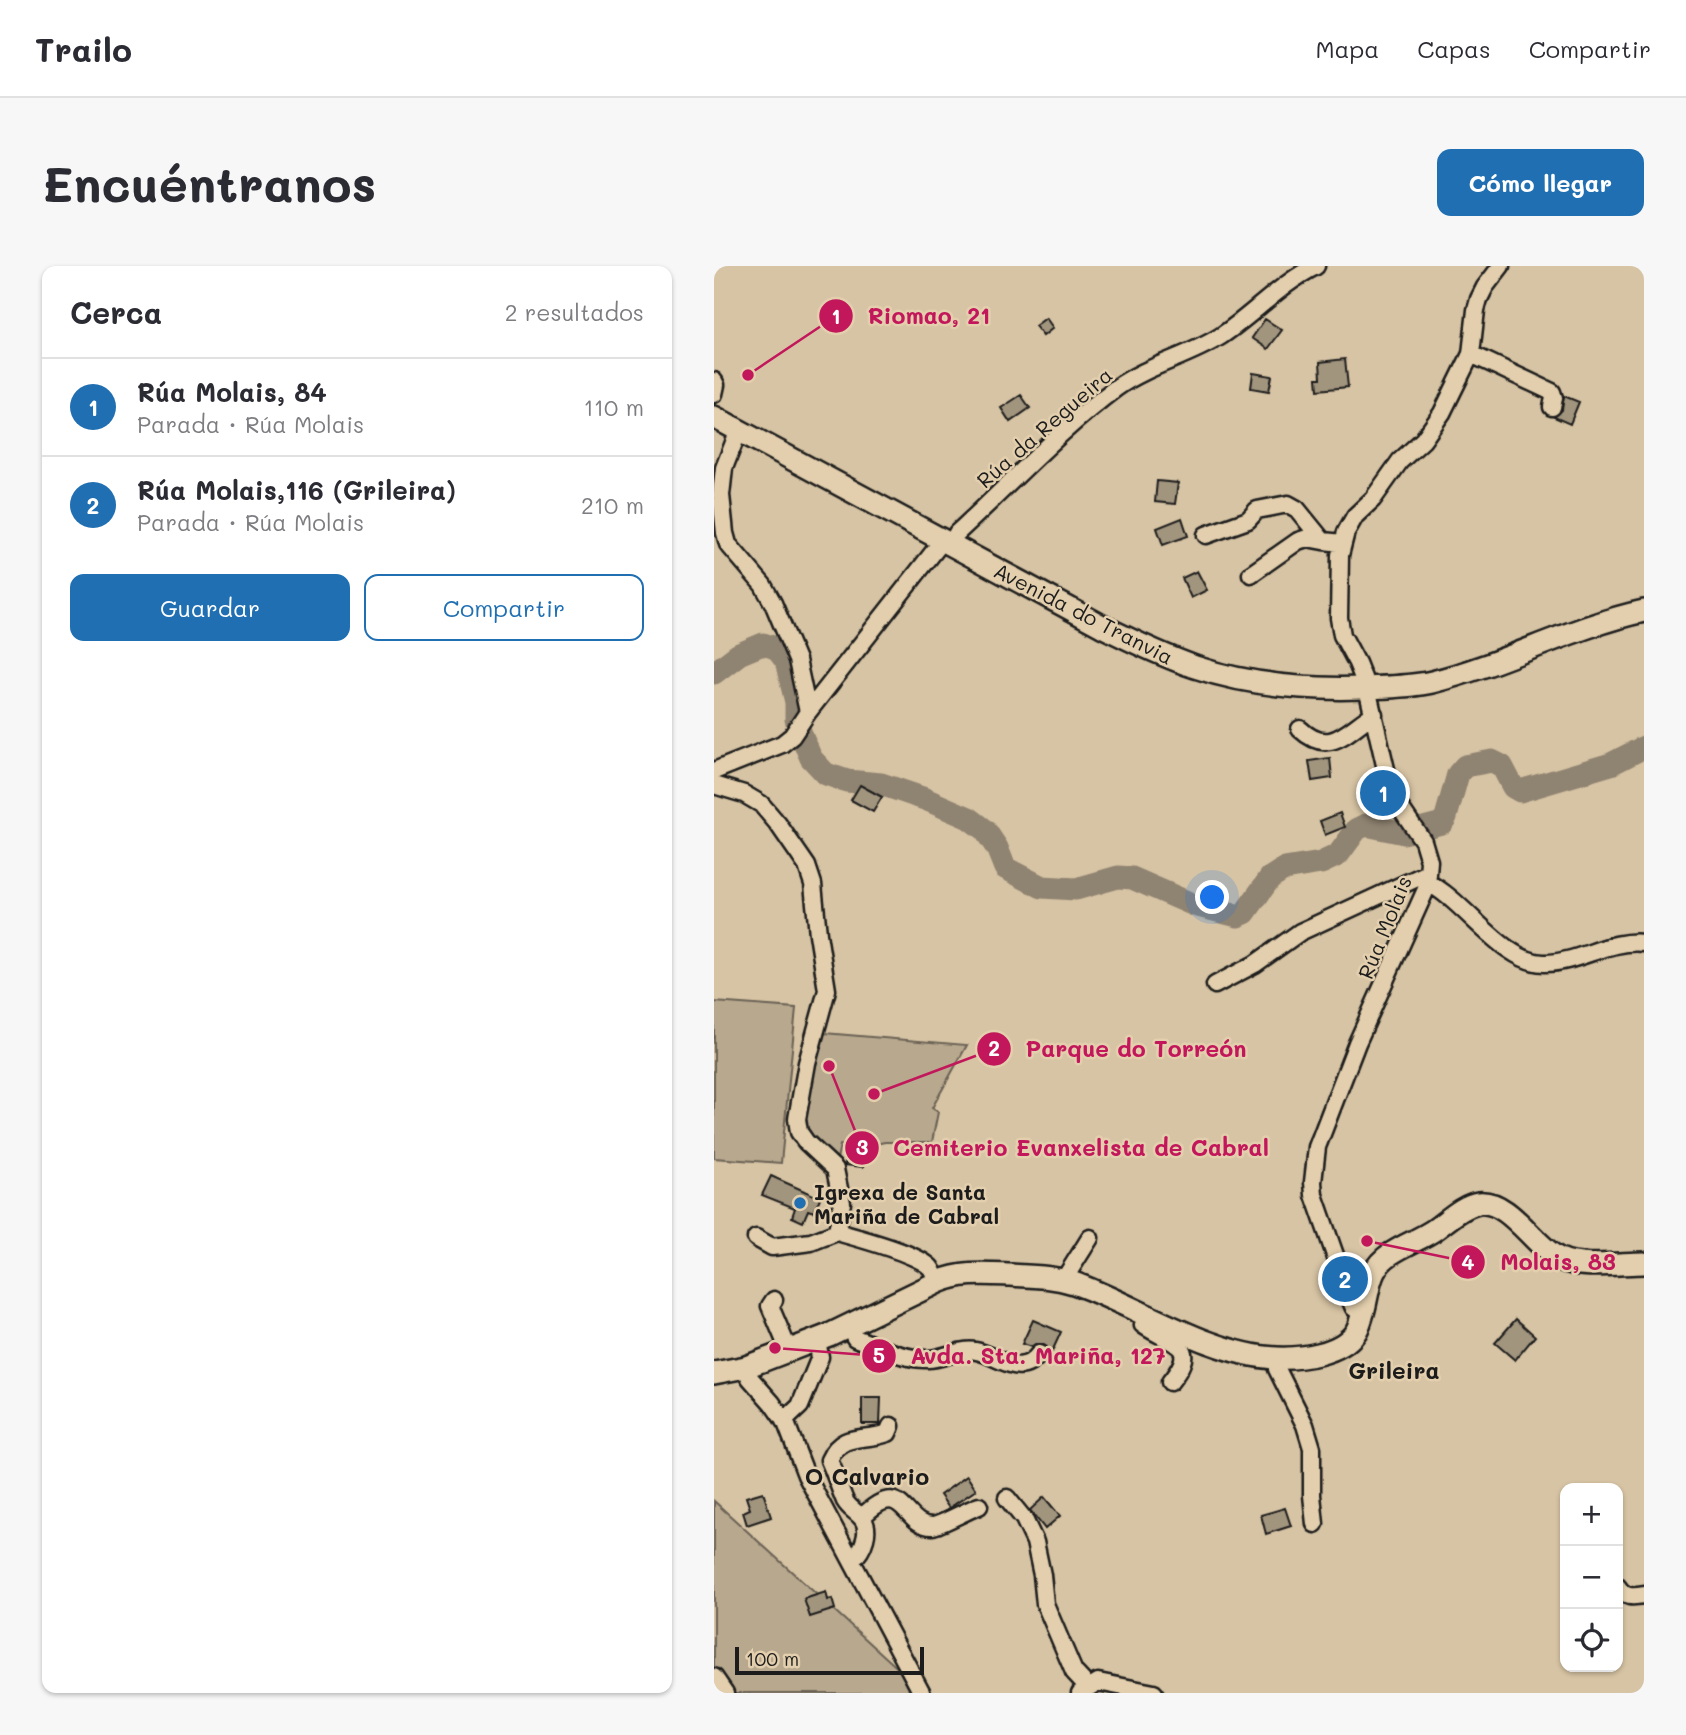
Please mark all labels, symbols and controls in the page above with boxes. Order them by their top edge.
text: Trailo [35,27,132,70]
text: Mapa [1315,33,1379,64]
text: Capas [1417,33,1491,64]
text: Compartir [1529,33,1651,64]
button: Cómo llegar [1437,149,1644,216]
text: Encuéntranos [42,151,376,214]
text: Cerca [70,292,162,332]
callout: Riomao, 21 [819,294,1004,338]
text: 2 resultados [505,297,644,327]
text: Riomao, 21 [868,300,990,330]
text: 1 [831,302,841,329]
street label: Rúa da Regueira [971,361,1117,493]
text: Rúa Molais, 84 [137,375,327,409]
text: 1 [88,392,98,422]
text: 110 m [584,392,644,422]
text: Parada · Rúa Molais [137,409,364,439]
text: Rúa Molais,116 (Grileira) [137,473,456,507]
text: 2 [87,490,99,520]
text: 210 m [581,490,644,520]
text: Parada · Rúa Molais [137,507,364,537]
street label: Avenida do Tranvia [990,556,1178,670]
button: Guardar [70,574,350,641]
button: Compartir [364,574,644,641]
pin: 1 [1360,767,1406,819]
street label: Rúa Molais [1351,871,1417,983]
your location [1195,880,1229,914]
callout: Parque do Torreón [976,1027,1260,1071]
text: Parque do Torreón [1025,1033,1247,1063]
text: 2 [988,1034,1000,1061]
callout: Cemiterio Evanxelista de Cabral [844,1126,1283,1170]
text: Cemiterio Evanxelista de Cabral [893,1132,1269,1162]
text: 3 [856,1133,868,1160]
place label: Igrexa de Santa Mariña de Cabral [814,1178,999,1229]
marker: Igrexa de Santa Mariña de Cabral [792,1195,808,1211]
callout: Molais, 83 [1451,1240,1630,1284]
text: Molais, 83 [1500,1246,1616,1276]
text: 4 [1461,1248,1475,1275]
pin: 2 [1322,1253,1368,1305]
callout: Avda. Sta. Mariña, 127 [861,1334,1180,1378]
text: Avda. Sta. Mariña, 127 [910,1340,1166,1370]
text: 5 [873,1341,885,1368]
district label: Grileira [1348,1355,1440,1385]
district label: O Calvario [805,1461,929,1491]
map controls [1560,1483,1623,1672]
button: + [1560,1483,1623,1546]
button: − [1560,1546,1623,1609]
button: locate [1560,1609,1623,1672]
scale bar [735,1644,924,1676]
text: 100 m [746,1646,799,1671]

